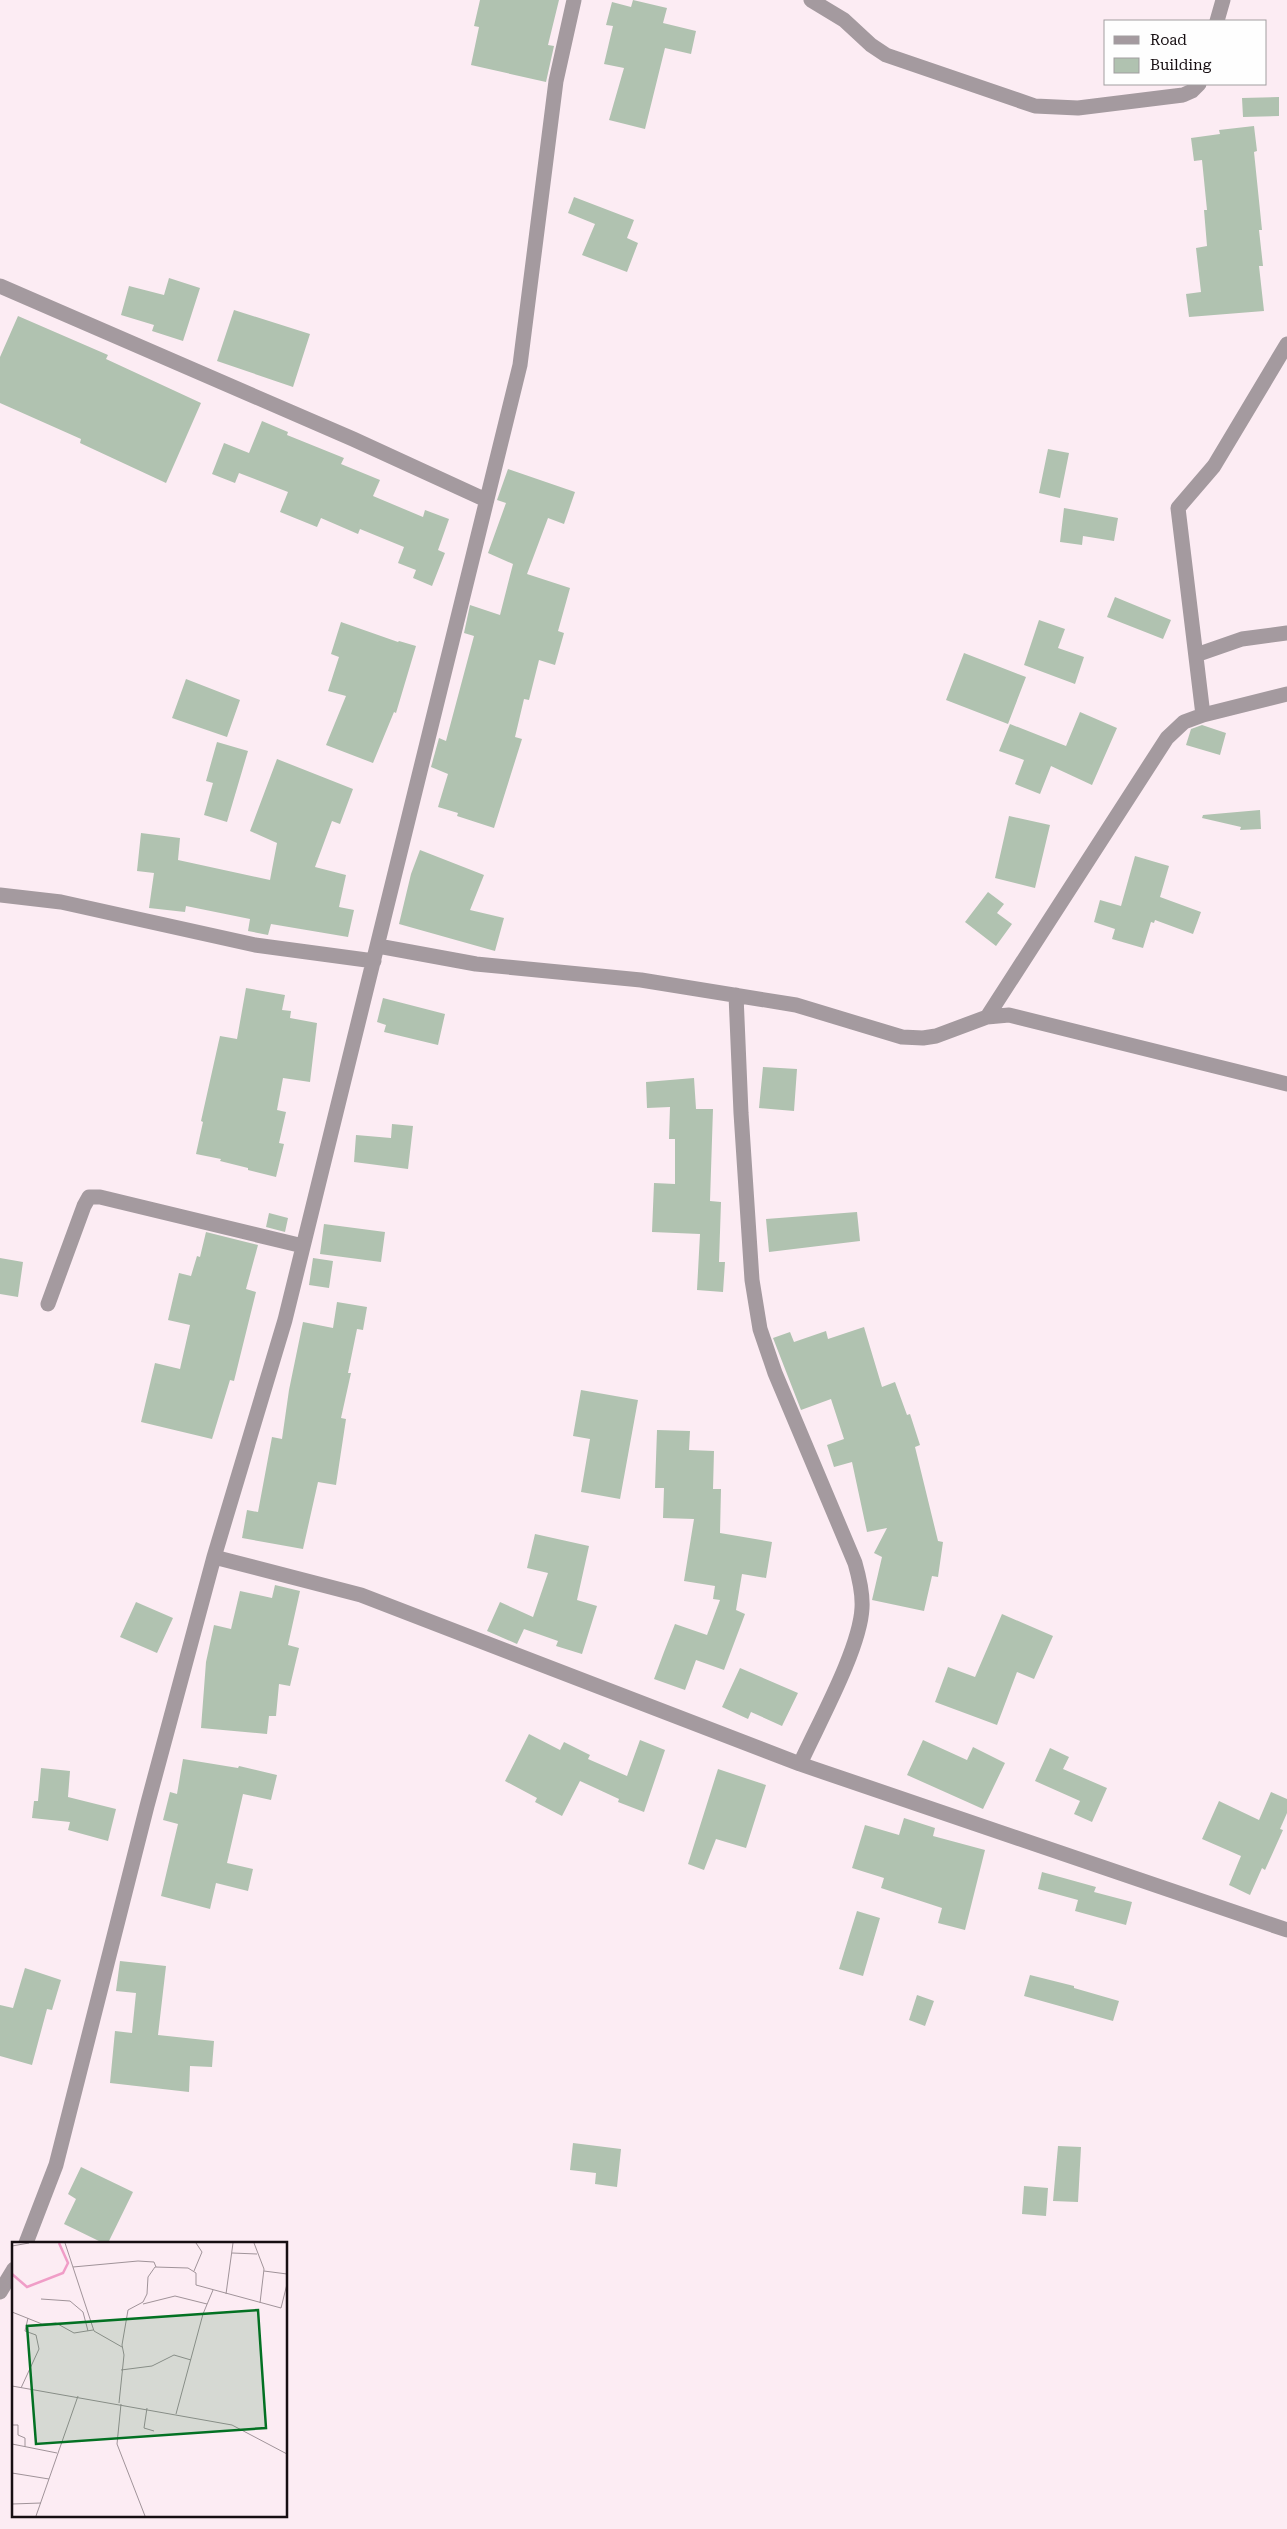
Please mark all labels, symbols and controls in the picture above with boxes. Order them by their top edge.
legend [1104,20,1267,85]
text: Road [1150,31,1187,49]
text: Building [1150,56,1212,74]
inset map [12,2242,288,2516]

